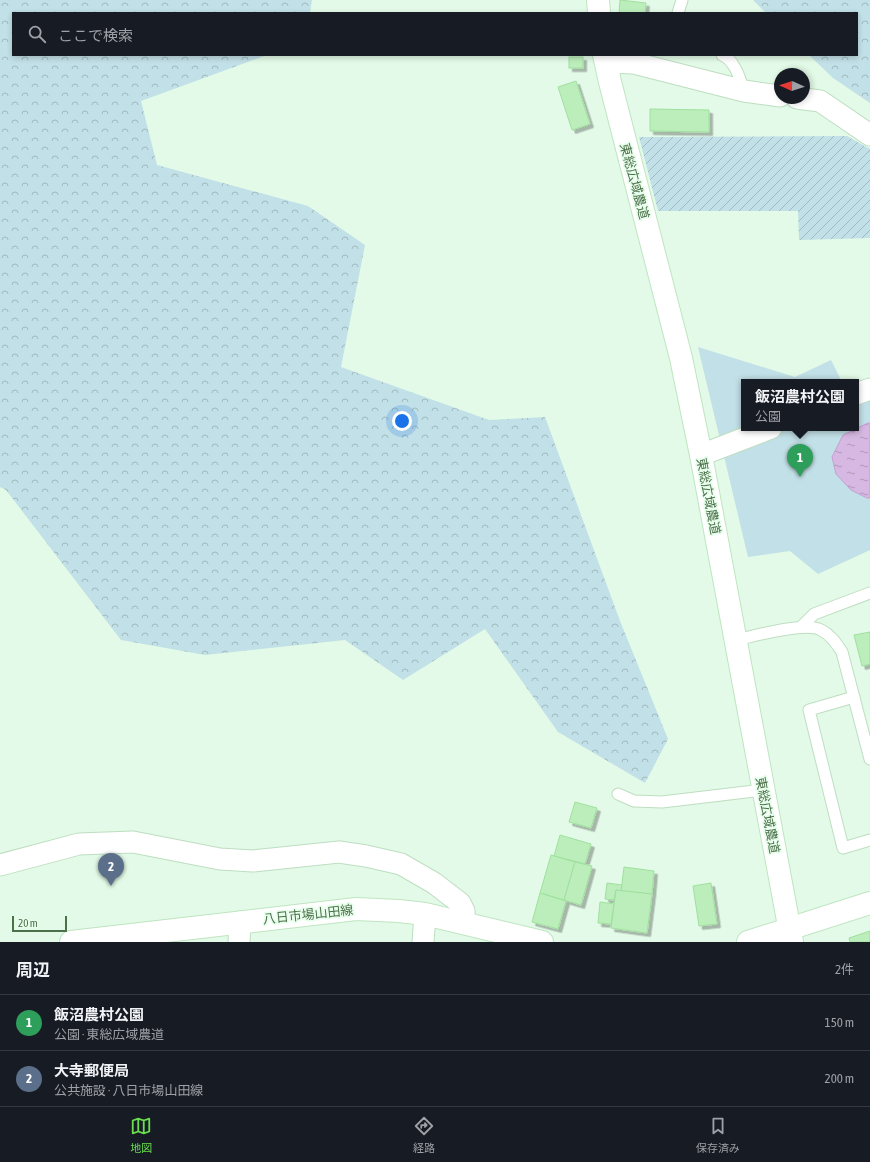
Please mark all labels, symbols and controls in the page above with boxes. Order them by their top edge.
search box [12,12,858,56]
icon: search [26,23,48,45]
text: ここで検索 [58,27,133,44]
north arrow [774,68,810,104]
street label: 東総広域農道 [617,142,652,221]
popup [741,379,859,431]
text: 飯沼農村公園 [755,388,845,405]
text: 公園 [755,409,781,424]
your location [392,411,412,431]
pin: 1 [787,444,813,477]
street label: 東総広域農道 [694,456,723,536]
street label: 東総広域農道 [753,775,782,855]
pin: 2 [98,853,124,886]
street label: 八日市場山田線 [262,902,354,927]
scale bar [12,914,67,933]
text: 20 m [18,917,38,929]
text: 周辺 [16,960,50,980]
text: 2件 [835,962,854,977]
text: 飯沼農村公園 [54,1006,144,1023]
text: 1 [26,1015,32,1030]
text: 150 m [825,1015,854,1030]
text: 公園 · 東総広域農道 [54,1027,164,1042]
text: 大寺郵便局 [54,1062,129,1079]
text: 2 [26,1071,32,1086]
text: 200 m [825,1071,854,1086]
text: 公共施設 · 八日市場山田線 [54,1083,203,1098]
tab: 地図 [130,1115,152,1155]
tab: 経路 [413,1115,435,1155]
tab: 保存済み [696,1115,740,1155]

